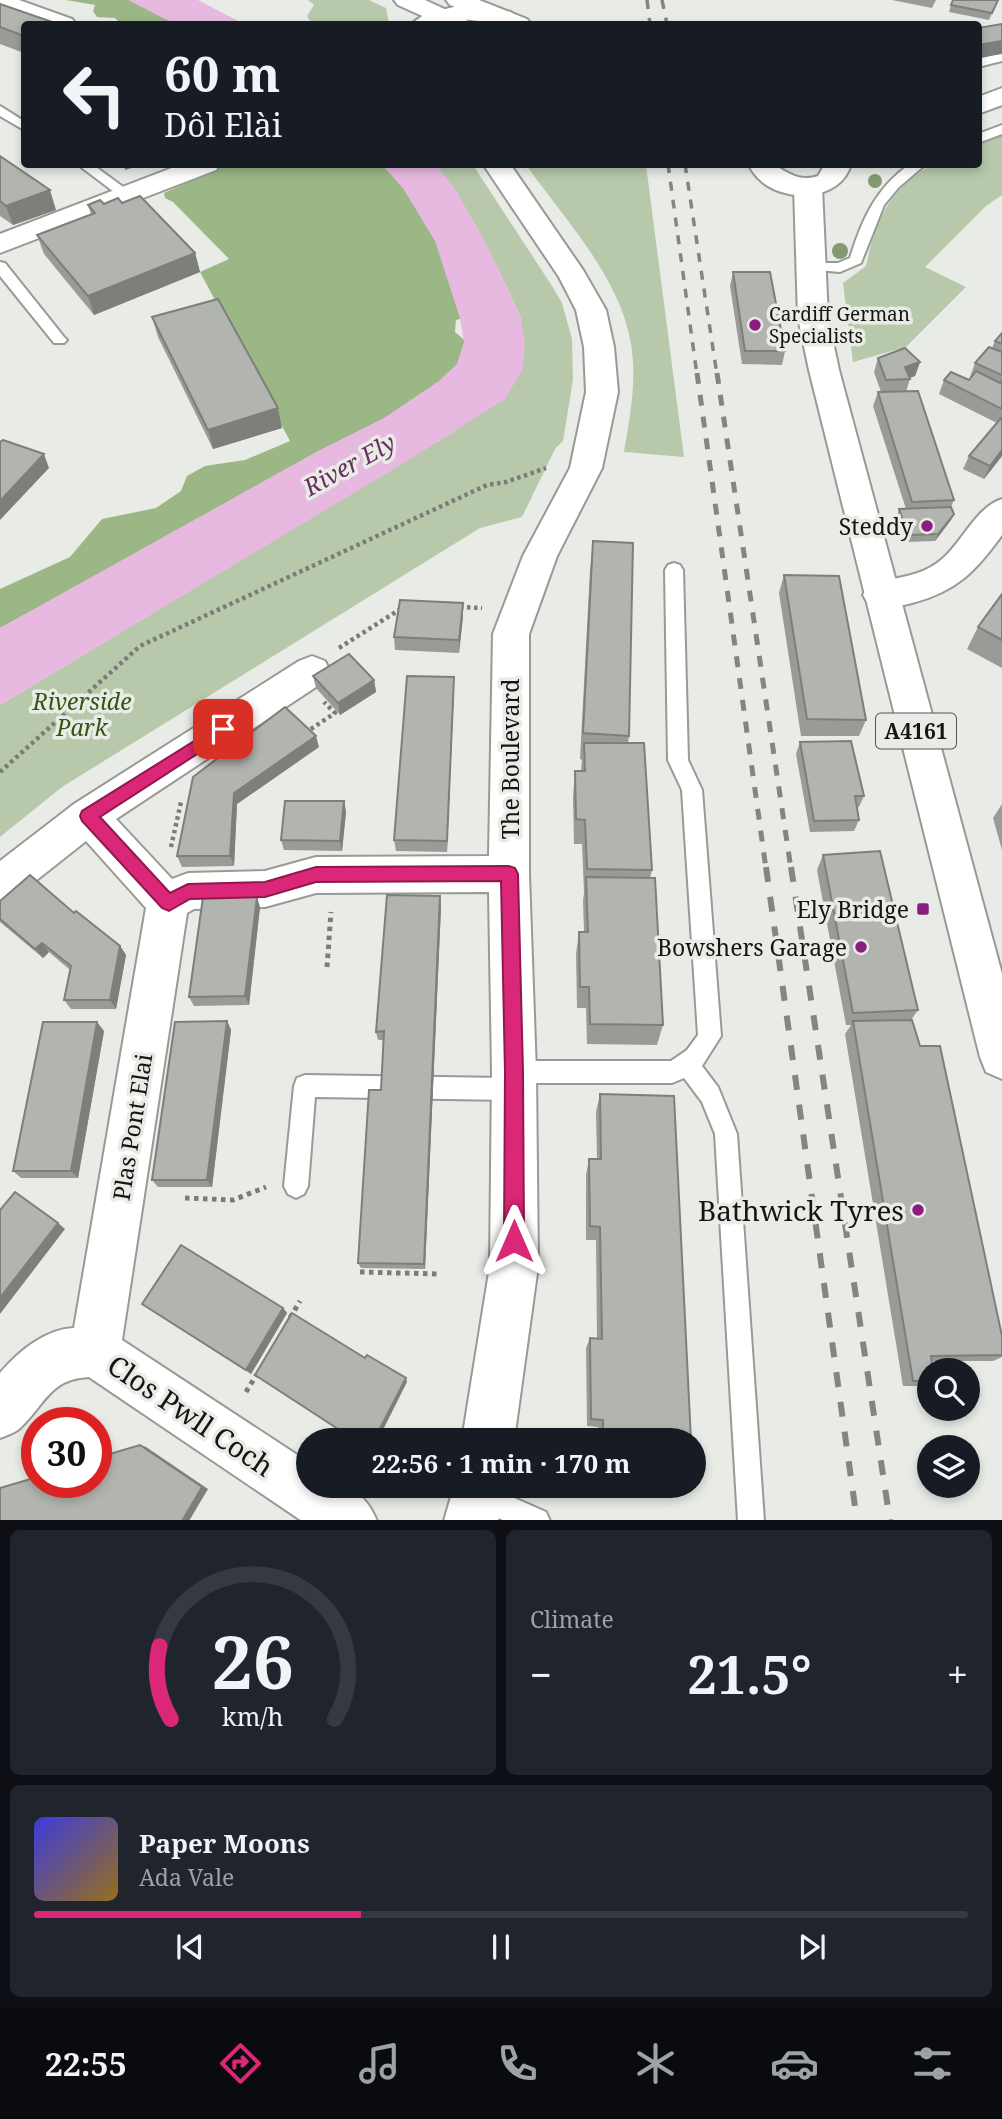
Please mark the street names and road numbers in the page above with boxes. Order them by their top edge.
street label: The Boulevard [494,679,526,839]
road number: A4161 [876,714,956,748]
street label: Plas Pont Elai [105,1051,159,1203]
street label: Clos Pwll Coch [101,1345,281,1485]

